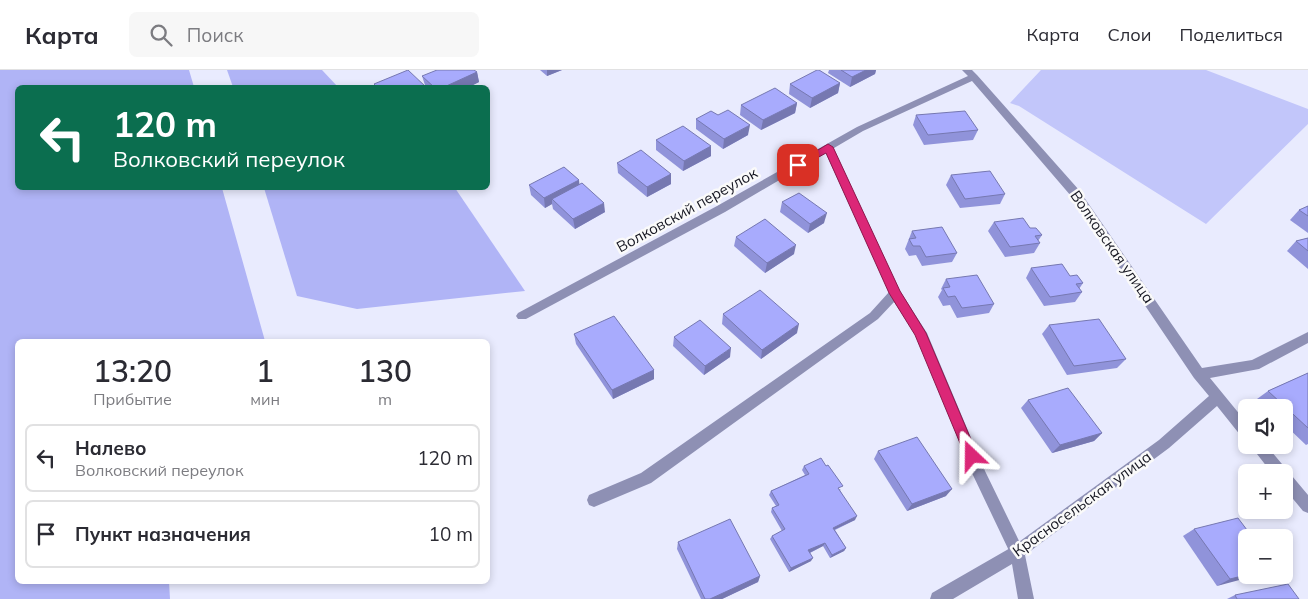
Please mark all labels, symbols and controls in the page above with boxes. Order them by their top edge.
search box [129,12,479,57]
text: Карта [25,20,99,50]
icon: search [147,21,175,49]
text: Поиск [187,23,244,47]
text: Карта [1027,23,1079,46]
text: Слои [1107,23,1152,46]
text: Поделиться [1180,23,1283,46]
text: 120 m [113,102,217,146]
icon: left [30,105,95,170]
pin [777,144,819,186]
text: Волковский переулок [113,145,345,173]
icon: arrive [784,151,812,179]
street label: Волковский переулок [613,163,761,256]
street label: Волковская улица [1066,187,1158,307]
text: 13:20 [93,352,172,390]
text: 1 [256,352,274,390]
text: 130 [358,352,412,390]
text: Прибытие [93,389,172,409]
text: мин [250,389,280,409]
text: m [378,389,392,409]
map controls [1238,399,1293,584]
button: sound [1238,399,1293,454]
position arrow [945,429,997,481]
text: Налево [75,436,147,460]
icon: left [32,444,60,472]
text: 120 m [417,446,473,470]
street label: Красносельская улица [1009,447,1155,560]
text: Волковский переулок [75,460,244,480]
button: + [1238,464,1293,519]
icon: arrive [32,520,60,548]
text: Пункт назначения [75,522,251,546]
text: 10 m [429,522,473,546]
button: − [1238,529,1293,584]

